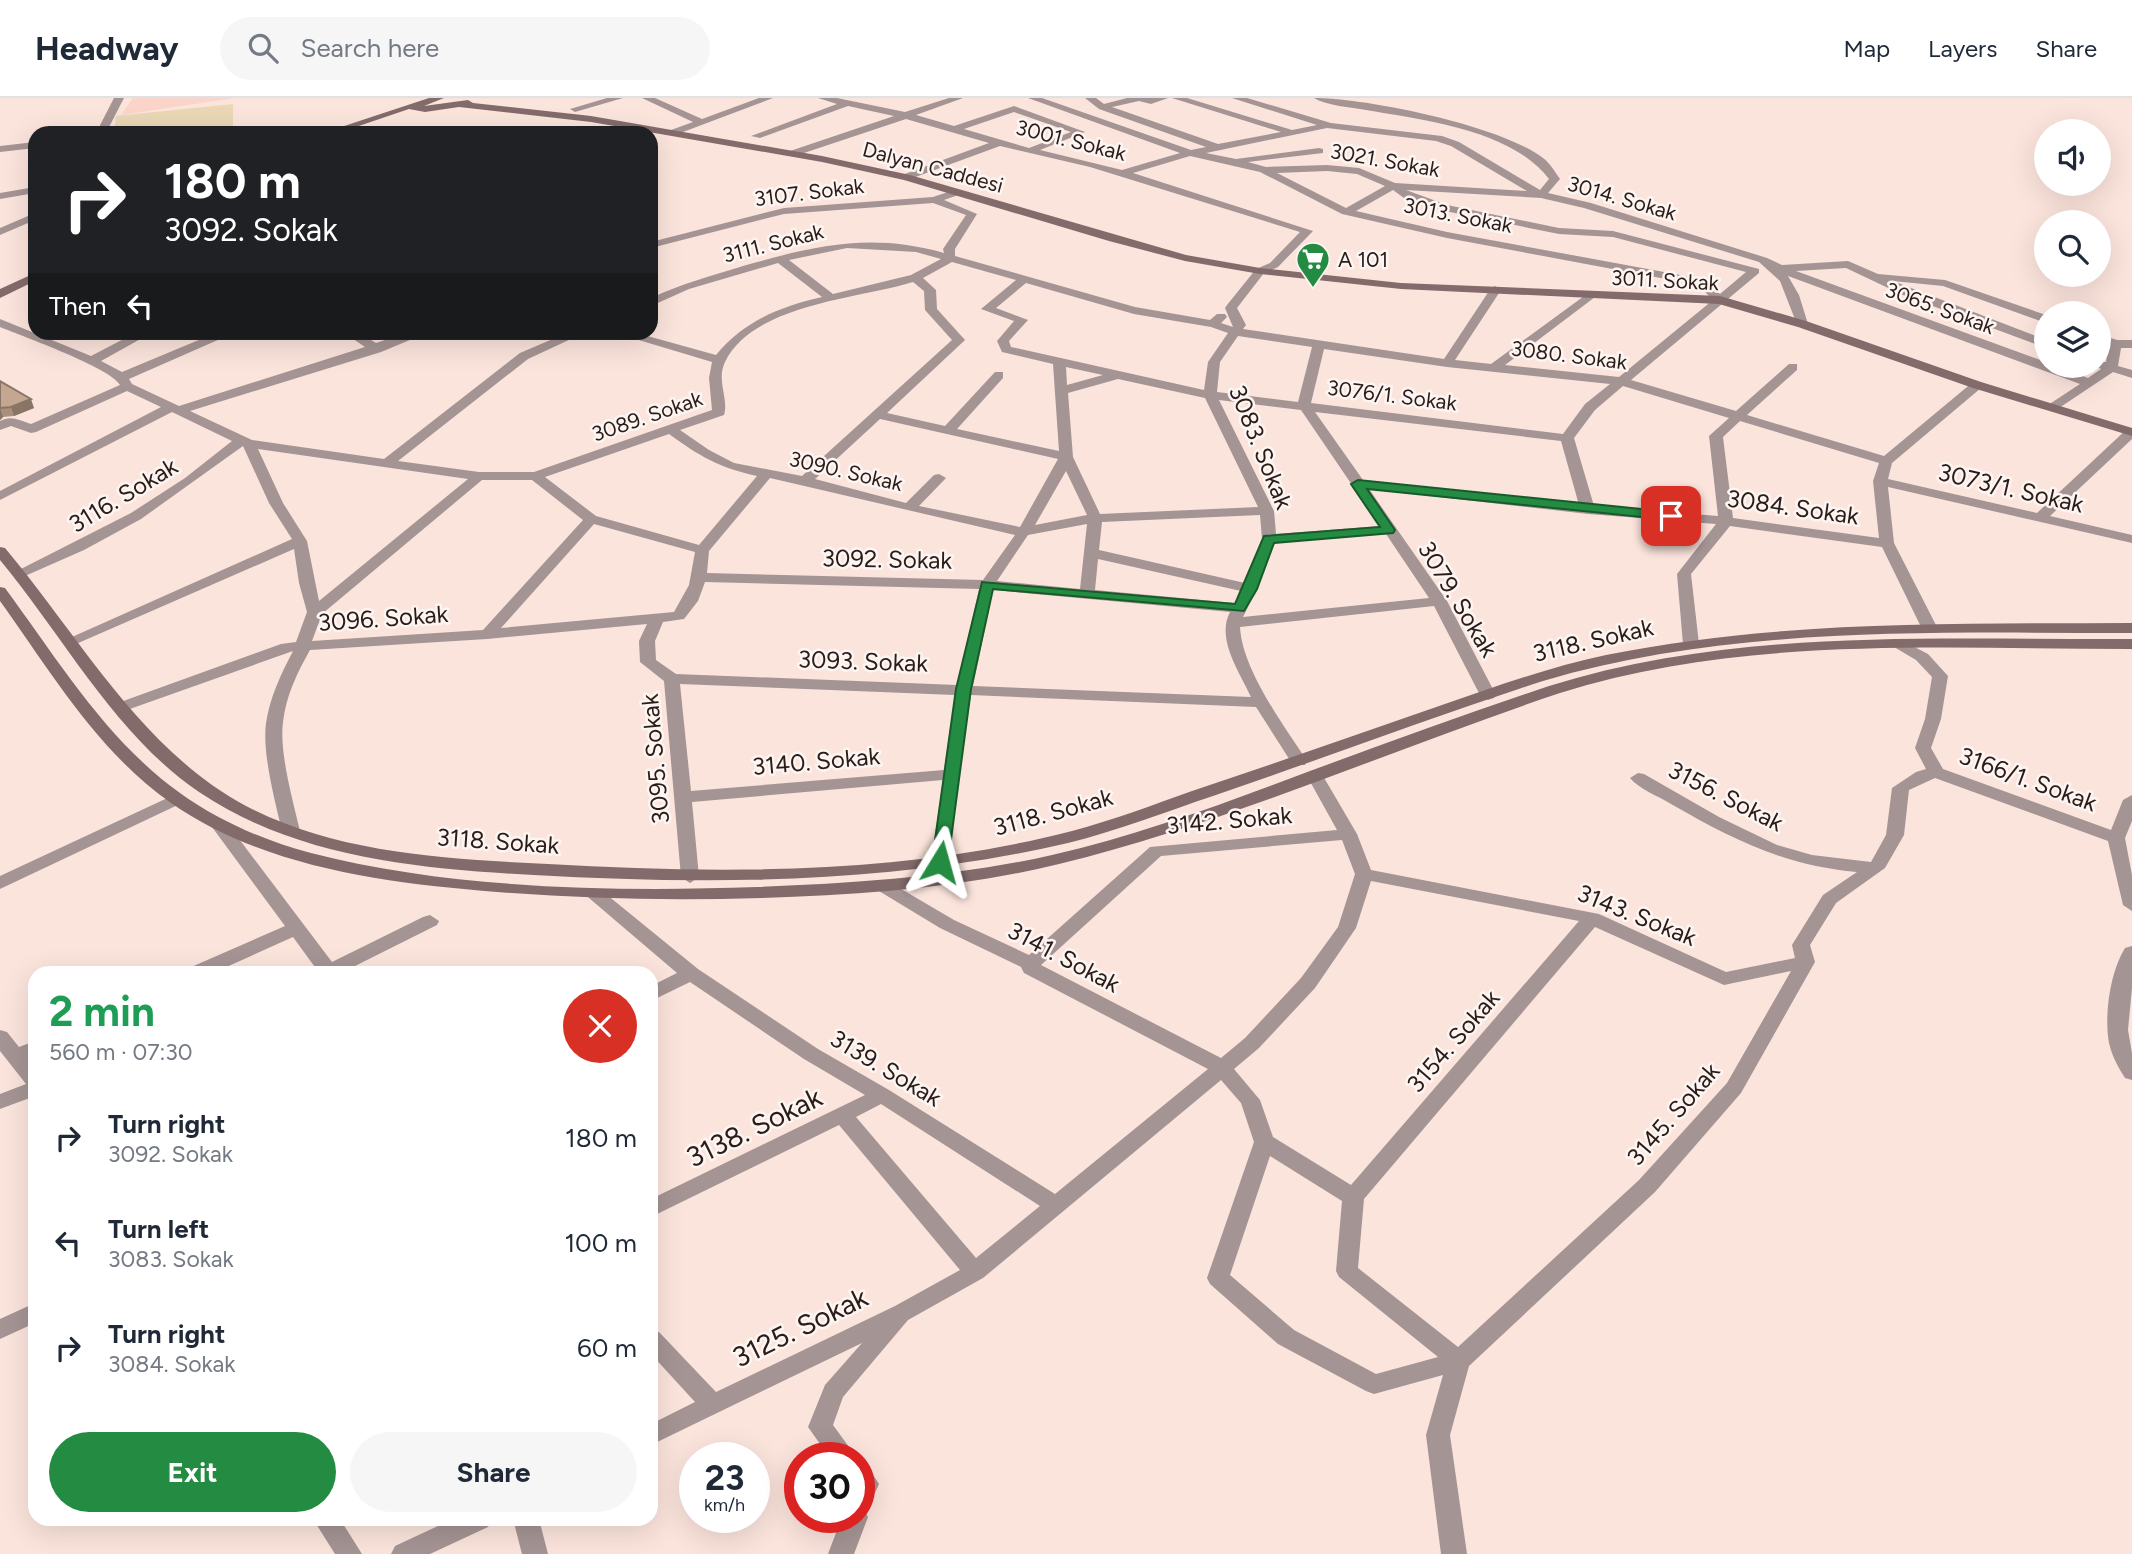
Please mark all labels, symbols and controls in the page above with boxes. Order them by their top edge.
search box [220,17,710,80]
text: Headway [35,29,178,68]
icon: search [244,29,282,67]
text: Search here [300,32,439,64]
text: Map [1843,34,1890,63]
text: Layers [1928,34,1997,63]
text: Share [2035,34,2097,63]
street label: 3001. Sokak [1013,114,1129,166]
map controls [2034,119,2111,378]
button: sound [2034,119,2111,196]
street label: Dalyan Caddesi [860,136,1006,198]
street label: 3021. Sokak [1328,138,1443,182]
text: 180 m [164,151,301,210]
icon: right [49,154,140,245]
street label: 3014. Sokak [1565,171,1680,226]
street label: 3107. Sokak [753,173,866,211]
street label: 3013. Sokak [1401,192,1515,238]
button: search [2034,210,2111,287]
text: 3092. Sokak [164,211,338,249]
street label: 3111. Sokak [720,218,827,268]
supermarket icon: A 101 [1294,240,1332,289]
place label: A 101 [1338,247,1388,272]
street label: 3011. Sokak [1611,265,1720,295]
street label: 3065. Sokak [1882,277,1999,340]
icon: left [121,287,159,325]
text: Then [49,290,107,322]
button: layers [2034,301,2111,378]
street label: 3080. Sokak [1510,335,1629,375]
street label: 3076/1. Sokak [1326,375,1459,415]
street label: 3083. Sokak [1223,381,1299,514]
street label: 3089. Sokak [588,385,706,447]
street label: 3090. Sokak [787,446,906,496]
street label: 3116. Sokak [64,451,183,539]
street label: 3073/1. Sokak [1935,457,2087,519]
street label: 3084. Sokak [1725,483,1861,531]
pin [1641,486,1701,546]
icon: arrive [1652,497,1690,535]
street label: 3079. Sokak [1412,536,1504,662]
street label: 3092. Sokak [822,543,953,575]
street label: 3096. Sokak [317,599,449,637]
street label: 3118. Sokak [1530,612,1656,668]
street label: 3093. Sokak [798,644,929,678]
street label: 3095. Sokak [635,692,675,825]
street label: 3140. Sokak [751,741,881,781]
street label: 3166/1. Sokak [1955,741,2101,817]
street label: 3156. Sokak [1664,755,1789,837]
street label: 3118. Sokak [990,782,1116,842]
street label: 3142. Sokak [1165,800,1293,840]
street label: 3118. Sokak [436,822,560,860]
position arrow [903,825,977,899]
street label: 3143. Sokak [1573,878,1701,952]
street label: 3141. Sokak [1003,915,1125,999]
street label: 3154. Sokak [1401,983,1506,1098]
text: 2 min [49,986,155,1037]
button: close [563,989,637,1063]
street label: 3139. Sokak [825,1024,947,1113]
text: 560 m · 07:30 [49,1038,193,1066]
street label: 3145. Sokak [1621,1056,1726,1171]
street label: 3138. Sokak [681,1079,828,1174]
text: Turn right [108,1108,225,1140]
icon: right [49,1119,87,1157]
text: 180 m [565,1122,637,1154]
text: 3092. Sokak [108,1140,233,1168]
text: Turn left [108,1213,209,1245]
icon: left [49,1224,87,1262]
text: 100 m [564,1227,637,1259]
text: 3083. Sokak [108,1245,234,1273]
street label: 3125. Sokak [727,1280,873,1374]
text: Turn right [108,1318,225,1350]
icon: right [49,1329,87,1367]
text: 60 m [577,1332,637,1364]
text: 3084. Sokak [108,1350,235,1378]
button: Exit [49,1432,336,1512]
button: Share [350,1432,637,1512]
speed limit sign: 30 [784,1442,875,1533]
text: 23 [705,1457,744,1499]
text: km/h [704,1494,745,1516]

